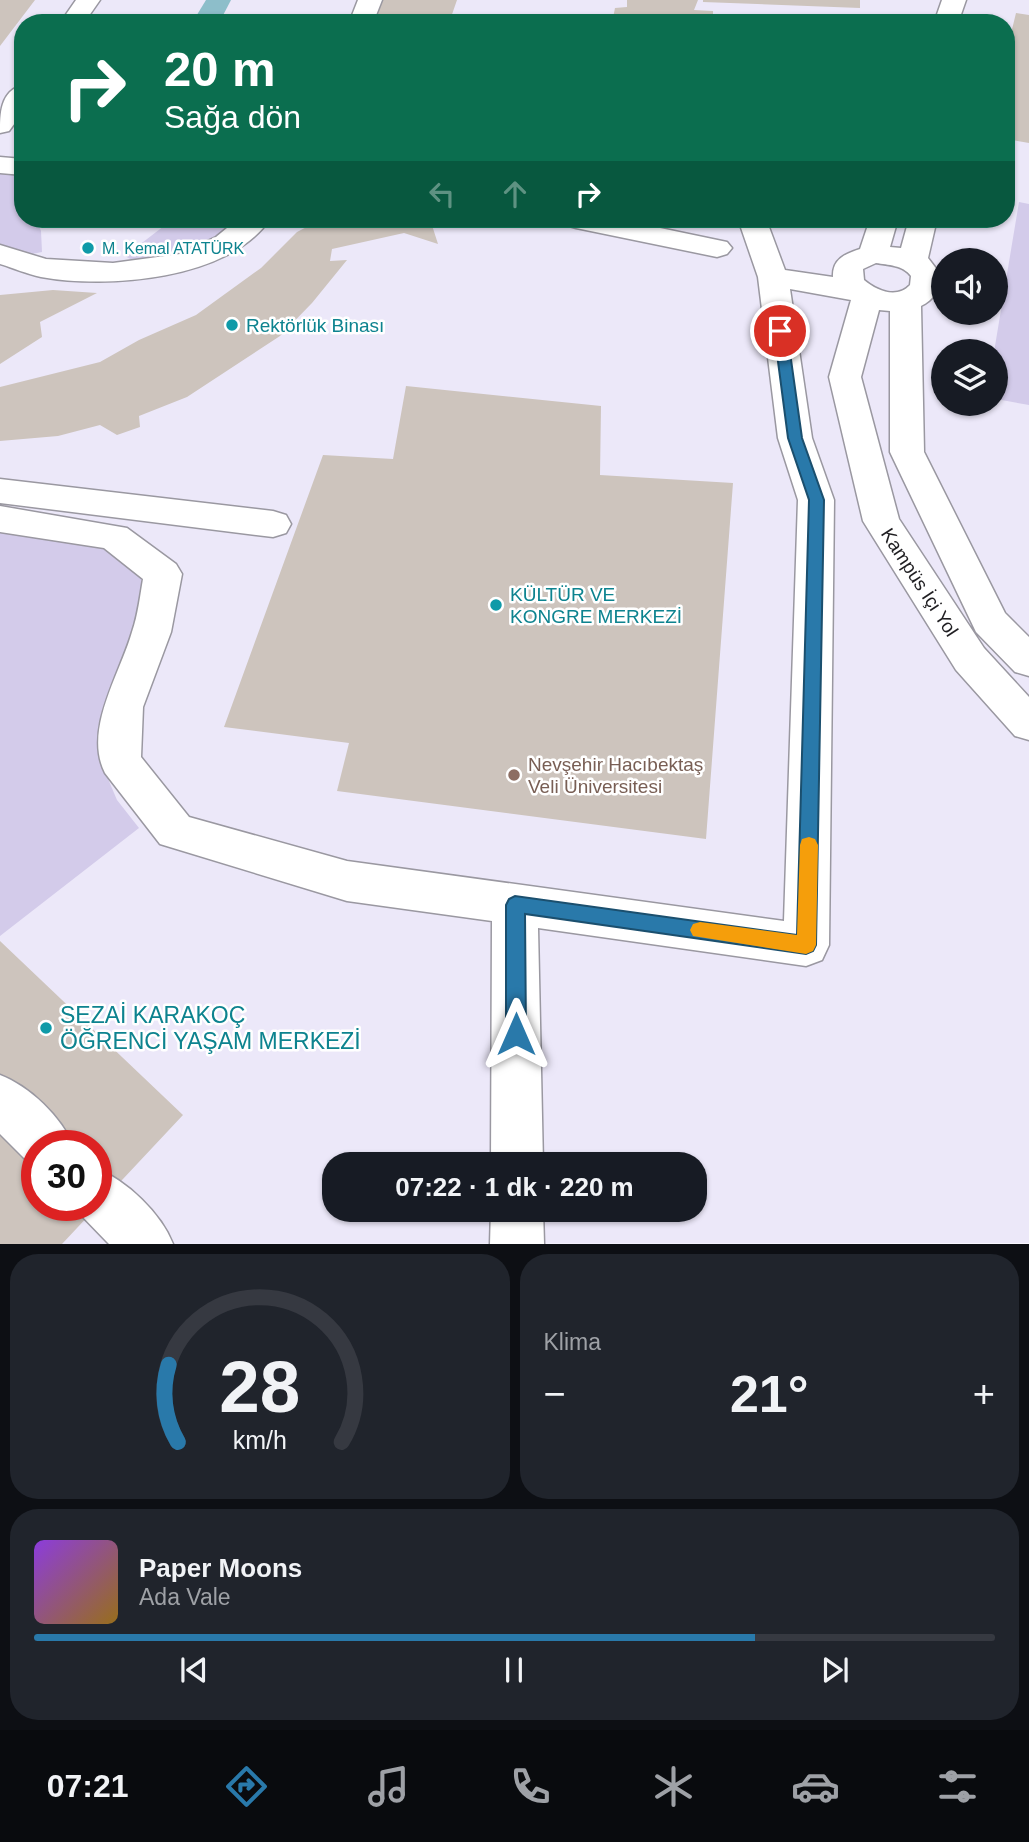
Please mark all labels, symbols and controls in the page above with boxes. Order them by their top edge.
icon: right [49,42,140,133]
text: 20 m [164,42,276,96]
text: Sağa dön [164,99,301,135]
icon: left [423,175,461,213]
icon: ahead [496,175,534,213]
icon: right [569,175,607,213]
marker: M. Kemal ATATÜRK [80,240,96,256]
place label: M. Kemal ATATÜRK [102,240,245,257]
map controls [931,248,1008,416]
button: sound [931,248,1008,325]
pin [750,301,810,361]
icon: arrive [761,312,799,350]
place label: Rektörlük Binası [246,315,384,336]
marker: Rektörlük Binası [224,317,240,333]
button: layers [931,339,1008,416]
street label: Kampüs İçi Yol [877,524,962,640]
place label: KÜLTÜR VE KONGRE MERKEZİ [510,584,682,627]
marker: KÜLTÜR VE KONGRE MERKEZİ [488,597,504,613]
place label: Nevşehir Hacıbektaş Veli Üniversitesi [528,754,703,797]
marker: Nevşehir Hacıbektaş Veli Üniversitesi [506,767,522,783]
position arrow [479,997,553,1071]
place label: SEZAİ KARAKOÇ ÖĞRENCİ YAŞAM MERKEZİ [60,1002,361,1054]
marker: SEZAİ KARAKOÇ ÖĞRENCİ YAŞAM MERKEZİ [38,1020,54,1036]
speed limit sign: 30 [21,1130,112,1221]
text: 07:22 · 1 dk · 220 m [395,1172,634,1202]
text: Klima [544,1329,601,1355]
text: 28 [219,1347,300,1428]
text: 21° [730,1365,809,1423]
text: − [544,1373,566,1415]
text: + [973,1373,995,1415]
text: km/h [233,1426,287,1454]
text: Paper Moons [139,1553,302,1583]
text: Ada Vale [139,1584,231,1610]
icon: previous [175,1651,213,1689]
icon: pause [495,1651,533,1689]
icon: next [816,1651,854,1689]
icon: directions [222,1762,271,1811]
icon: music [364,1762,413,1811]
icon: phone [506,1762,555,1811]
icon: climate [649,1762,698,1811]
icon: car [791,1762,840,1811]
icon: filters [933,1762,982,1811]
text: 07:21 [47,1768,128,1804]

